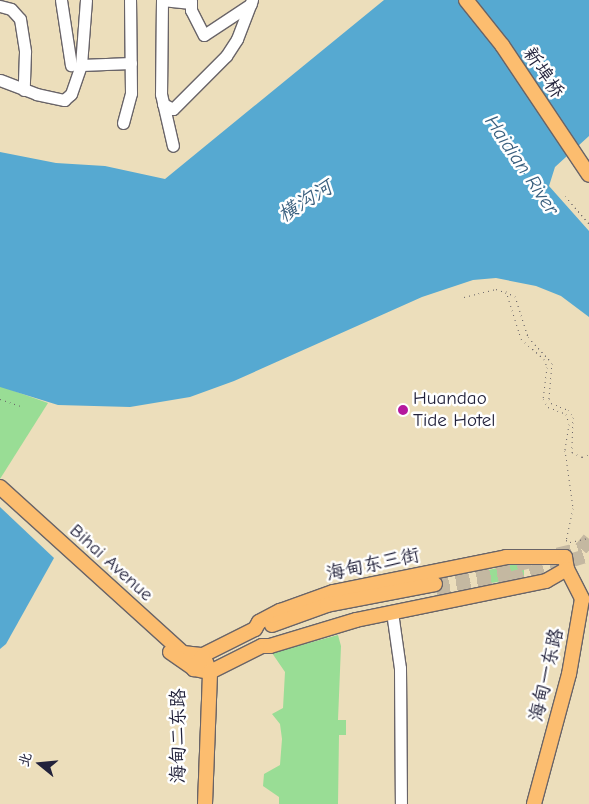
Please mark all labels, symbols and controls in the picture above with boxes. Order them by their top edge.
street label: 新埠桥 [518,43,568,103]
water label: Haidian River [480,111,564,219]
water label: 横沟河 [273,175,337,227]
place label: Huandao Tide Hotel [413,388,495,432]
marker: Huandao Tide Hotel [397,404,409,416]
street label: Bihai Avenue [65,520,157,606]
street label: 海甸东三街 [324,544,422,586]
street label: 海甸一东路 [525,626,569,724]
street label: 海甸二东路 [168,689,190,783]
north arrow [15,739,65,789]
text: 北 [15,750,35,769]

